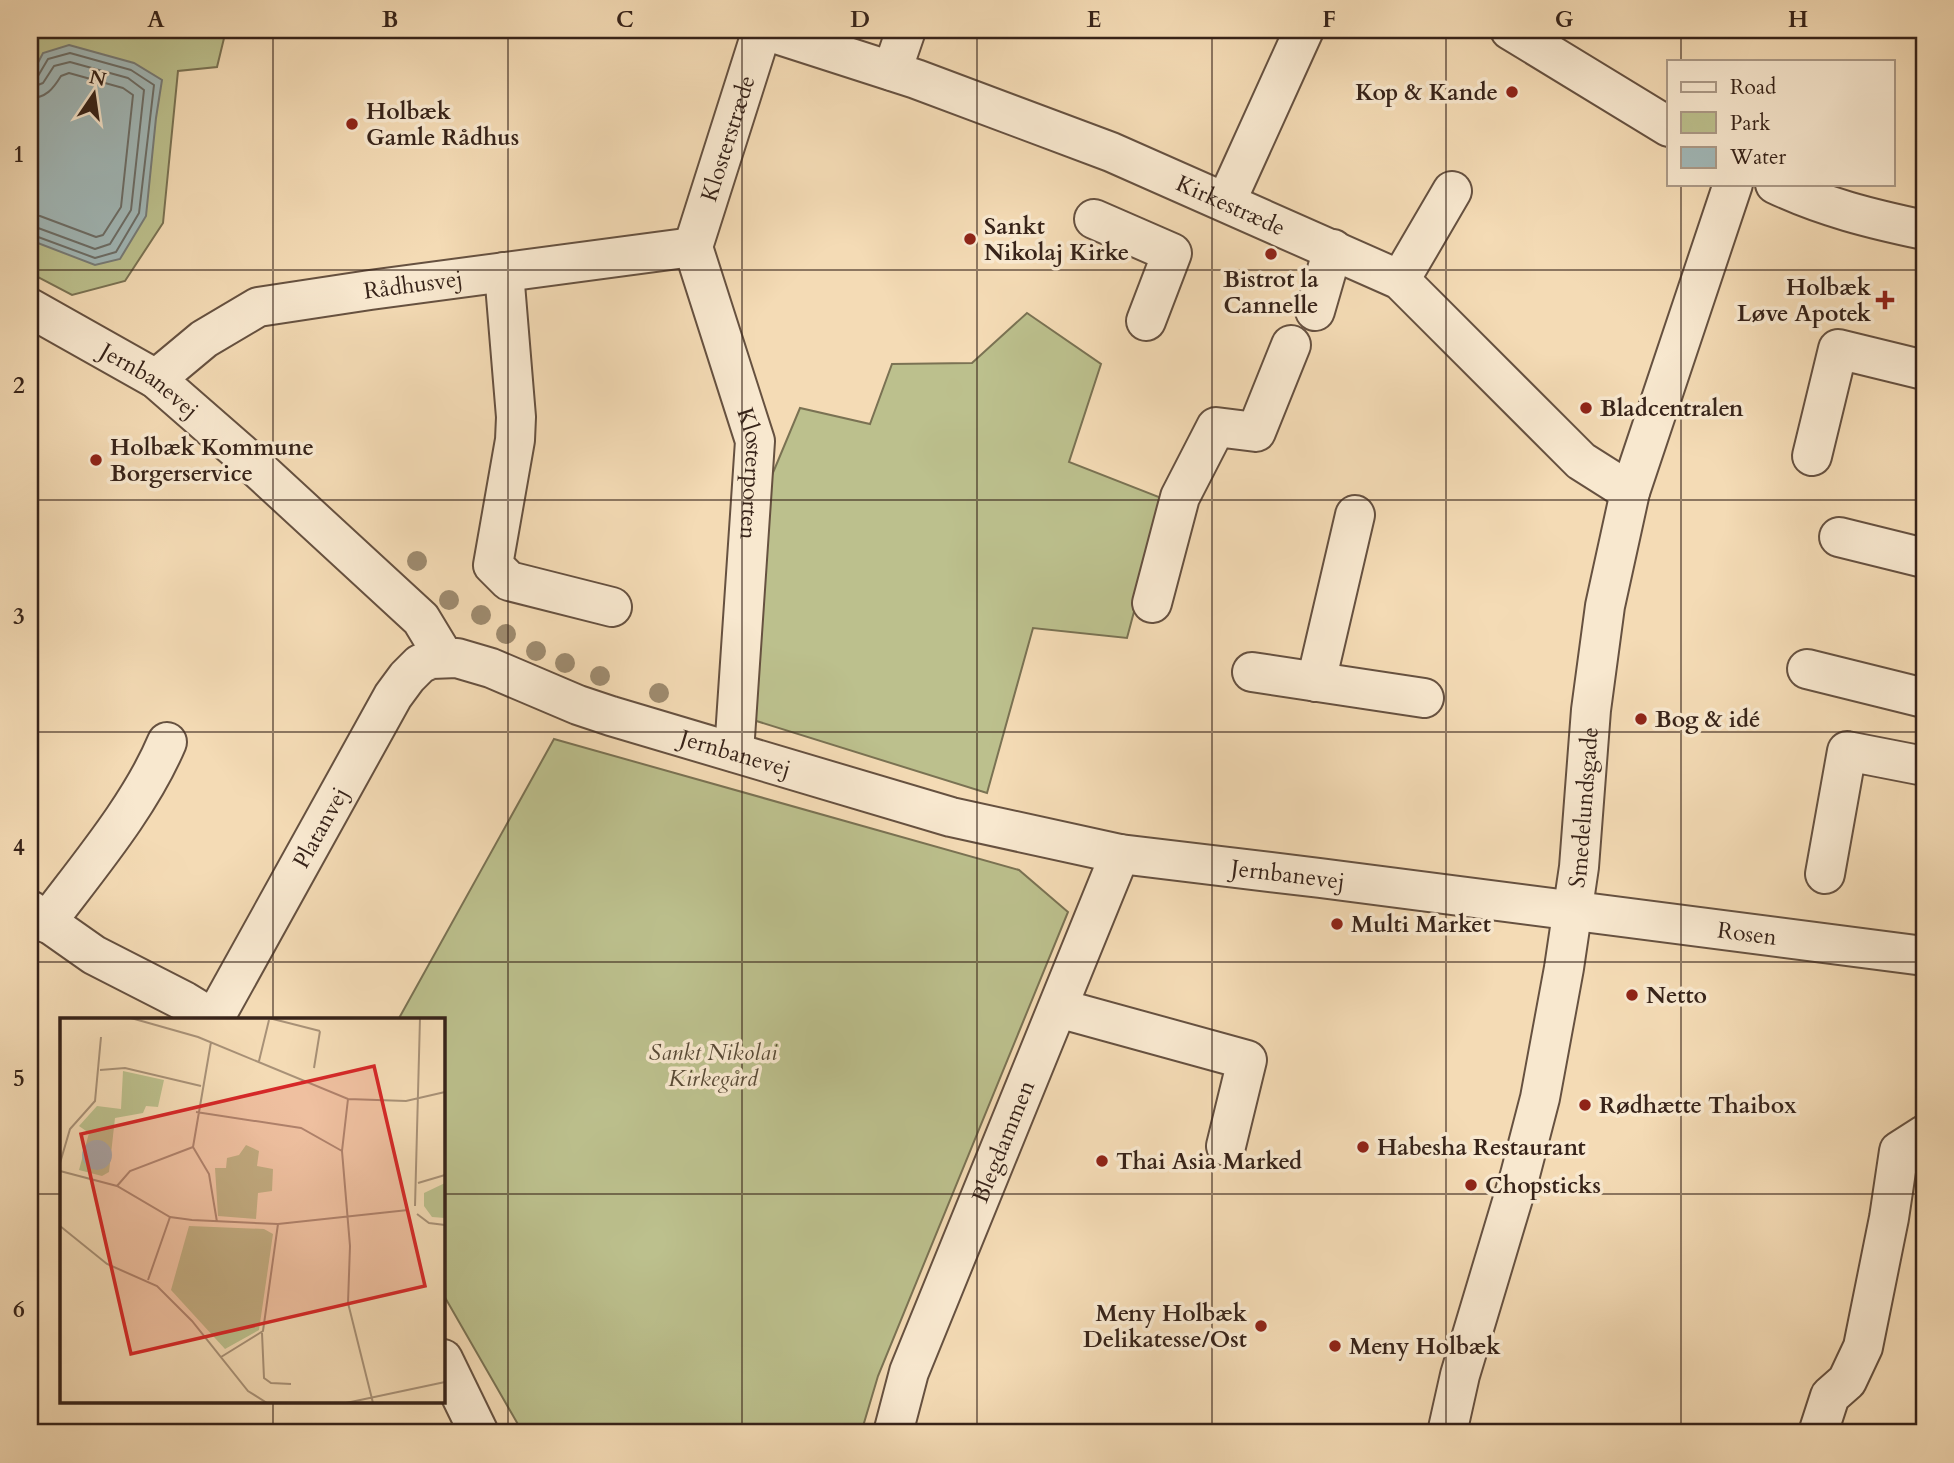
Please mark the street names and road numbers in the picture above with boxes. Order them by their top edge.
street label: Klosterstræde [693,71,763,206]
street label: Kirkestræde [1171,168,1290,243]
street label: Rådhusvej [362,263,465,307]
street label: Jernbanevej [92,334,205,426]
street label: Klosterporten [729,404,770,541]
street label: Jernbanevej [673,721,794,785]
street label: Smedelundsgade [1561,726,1606,890]
street label: Platanvej [286,782,356,874]
street label: Jernbanevej [1226,852,1347,897]
street label: Rosen [1716,914,1779,953]
street label: Blegdammen [965,1076,1042,1207]

